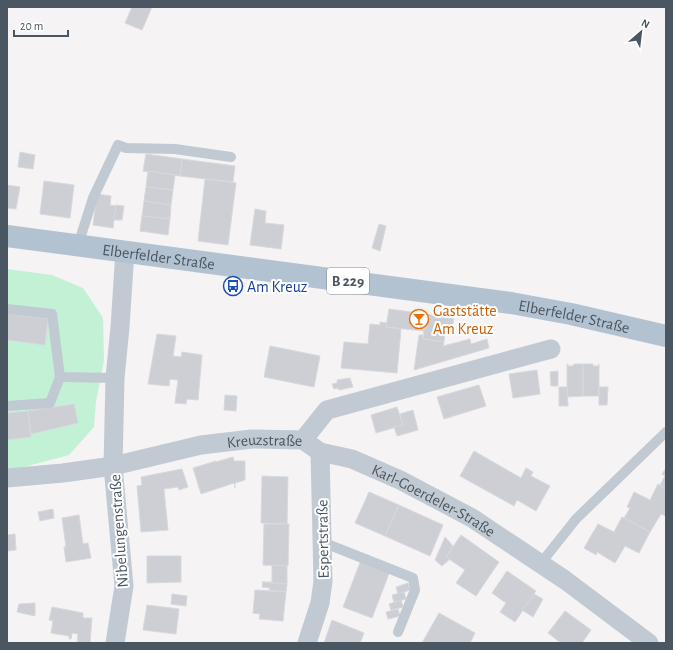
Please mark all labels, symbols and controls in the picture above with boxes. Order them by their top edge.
scale bar [14,12,68,38]
north arrow [621,12,661,52]
text: N [639,17,651,30]
text: 20 m [20,20,43,32]
street label: Elberfelder Straße [101,242,216,273]
road number: B 229 [327,268,369,294]
bus stop icon: Am Kreuz [222,275,244,297]
place label: Am Kreuz [247,279,308,295]
street label: Elberfelder Straße [517,298,631,336]
place label: Gaststätte Am Kreuz [433,303,497,337]
bar icon: Gaststätte Am Kreuz [408,308,430,330]
street label: Kreuzstraße [226,432,302,451]
street label: Karl-Goerdeler-Straße [369,462,498,540]
street label: Nibelungenstraße [107,474,131,588]
street label: Espertstraße [314,499,332,579]

